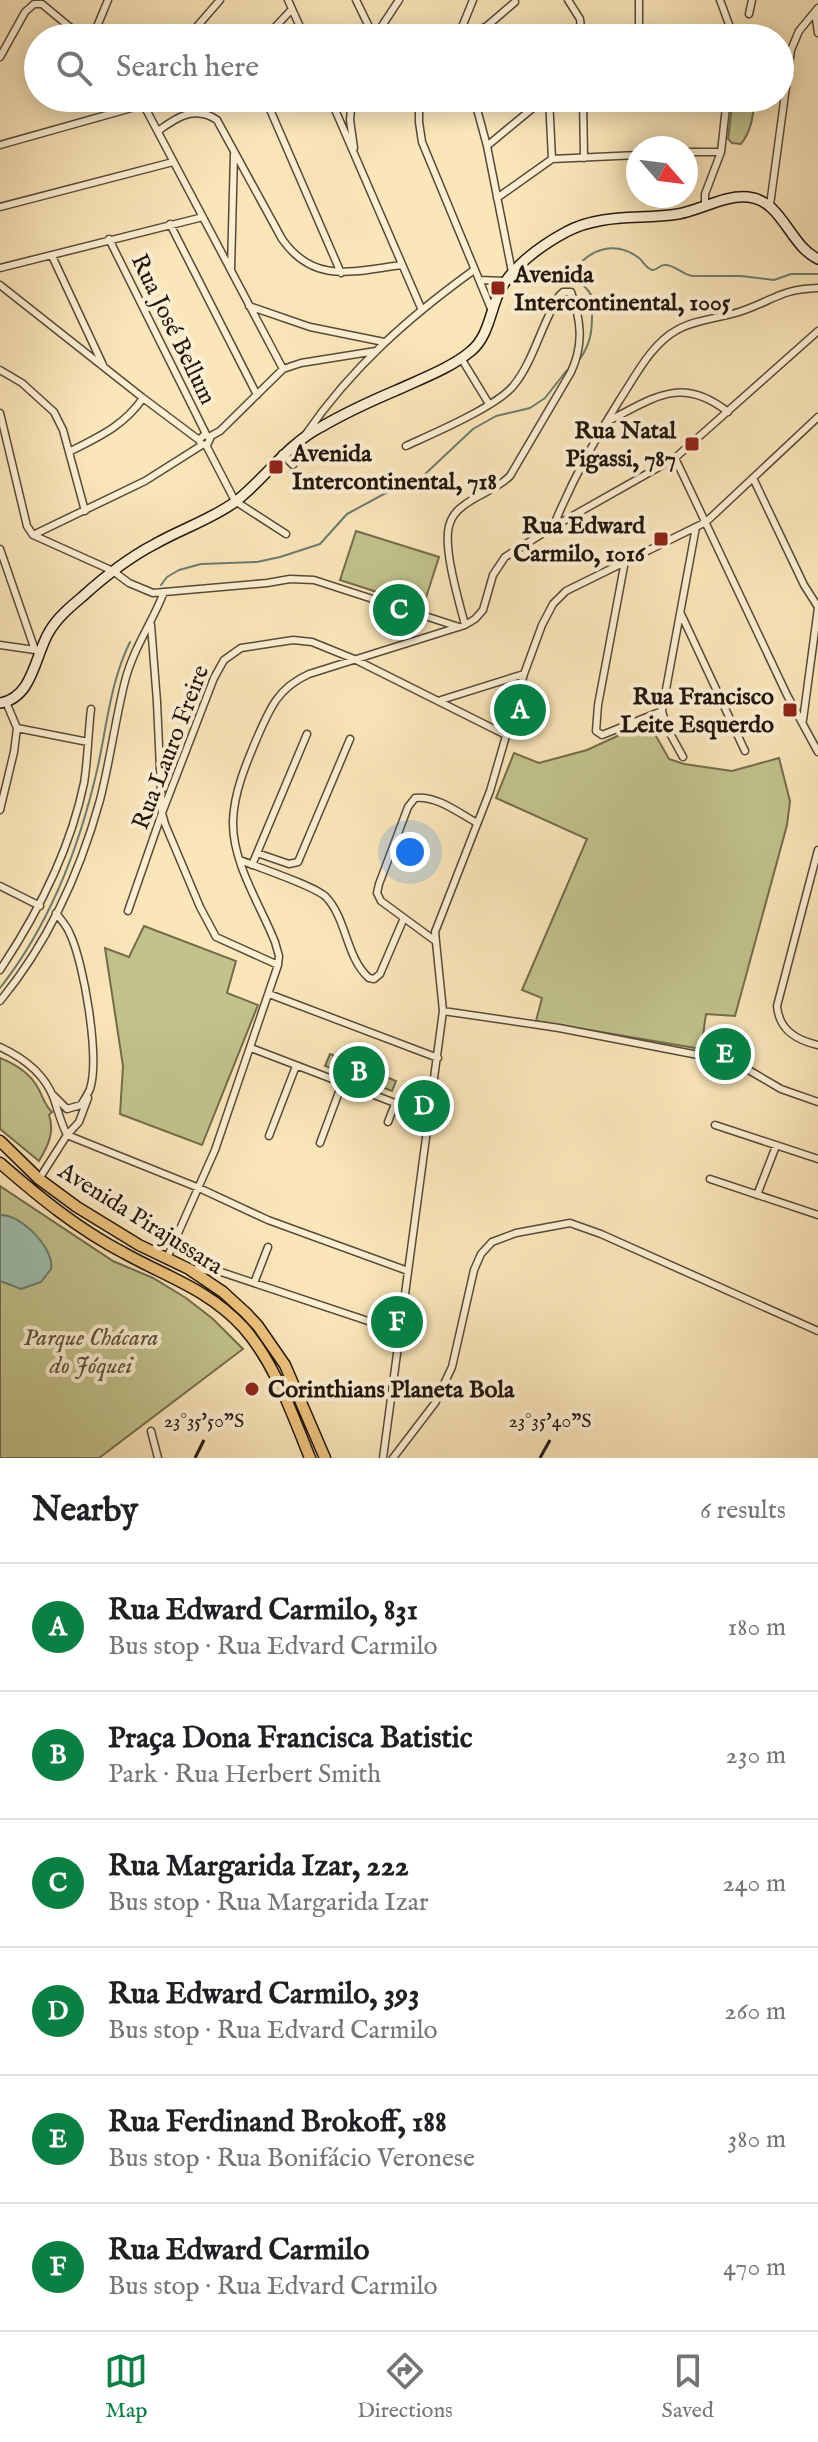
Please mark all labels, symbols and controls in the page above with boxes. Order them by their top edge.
search box [24,24,794,112]
icon: search [52,46,96,90]
text: Search here [116,49,259,87]
north arrow [626,136,698,208]
street label: Rua José Bellum [123,249,223,410]
place label: Avenida Intercontinental, 1005 [513,260,731,319]
marker: Avenida Intercontinental, 1005 [489,279,507,297]
place label: Rua Natal Pigassi, 787 [566,416,676,475]
marker: Rua Natal Pigassi, 787 [683,435,701,453]
place label: Avenida Intercontinental, 718 [291,439,497,498]
marker: Avenida Intercontinental, 718 [267,458,285,476]
place label: Rua Edward Carmilo, 1016 [513,511,646,570]
marker: Rua Edward Carmilo, 1016 [652,530,670,548]
pin: C [373,580,425,640]
street label: Rua Lauro Freire [126,661,217,834]
pin: A [494,680,546,740]
place label: Rua Francisco Leite Esquerdo [620,682,774,741]
marker: Rua Francisco Leite Esquerdo [781,701,799,719]
your location [390,832,430,872]
pin: E [699,1024,751,1084]
pin: B [333,1042,385,1102]
pin: D [398,1076,450,1136]
street label: Avenida Pirajussara [51,1156,229,1283]
pin: F [371,1292,423,1352]
park label: Parque Chácara do Jóquei [24,1323,158,1382]
place label: Corinthians Planeta Bola [268,1375,515,1406]
marker: Corinthians Planeta Bola [243,1380,261,1398]
text: 23°35'50"S [164,1409,244,1434]
text: 23°35'40"S [508,1409,592,1434]
text: Nearby [32,1489,138,1532]
text: 6 results [700,1494,786,1527]
text: Rua Edward Carmilo, 831 [108,1592,418,1630]
text: A [49,1611,67,1644]
text: 180 m [728,1611,786,1644]
text: Bus stop · Rua Edvard Carmilo [108,1630,438,1663]
text: Praça Dona Francisca Batistic [108,1720,473,1758]
text: B [49,1739,67,1772]
text: 230 m [726,1739,786,1772]
text: Park · Rua Herbert Smith [108,1758,381,1791]
text: Rua Margarida Izar, 222 [108,1848,409,1886]
text: C [49,1867,67,1900]
text: 240 m [723,1867,786,1900]
text: Bus stop · Rua Margarida Izar [108,1886,428,1919]
text: Rua Edward Carmilo, 393 [108,1976,419,2014]
text: D [48,1995,68,2028]
text: 260 m [724,1995,786,2028]
text: Bus stop · Rua Edvard Carmilo [108,2014,438,2047]
text: Rua Ferdinand Brokoff, 188 [108,2104,447,2142]
text: E [49,2123,67,2156]
text: 380 m [728,2123,786,2156]
text: Bus stop · Rua Bonifácio Veronese [108,2142,475,2175]
text: Rua Edward Carmilo [108,2232,369,2270]
text: F [50,2251,66,2284]
text: 470 m [723,2251,786,2284]
text: Bus stop · Rua Edvard Carmilo [108,2270,438,2303]
tab: Map [104,2349,148,2425]
tab: Directions [357,2349,453,2425]
tab: Saved [662,2349,714,2425]

